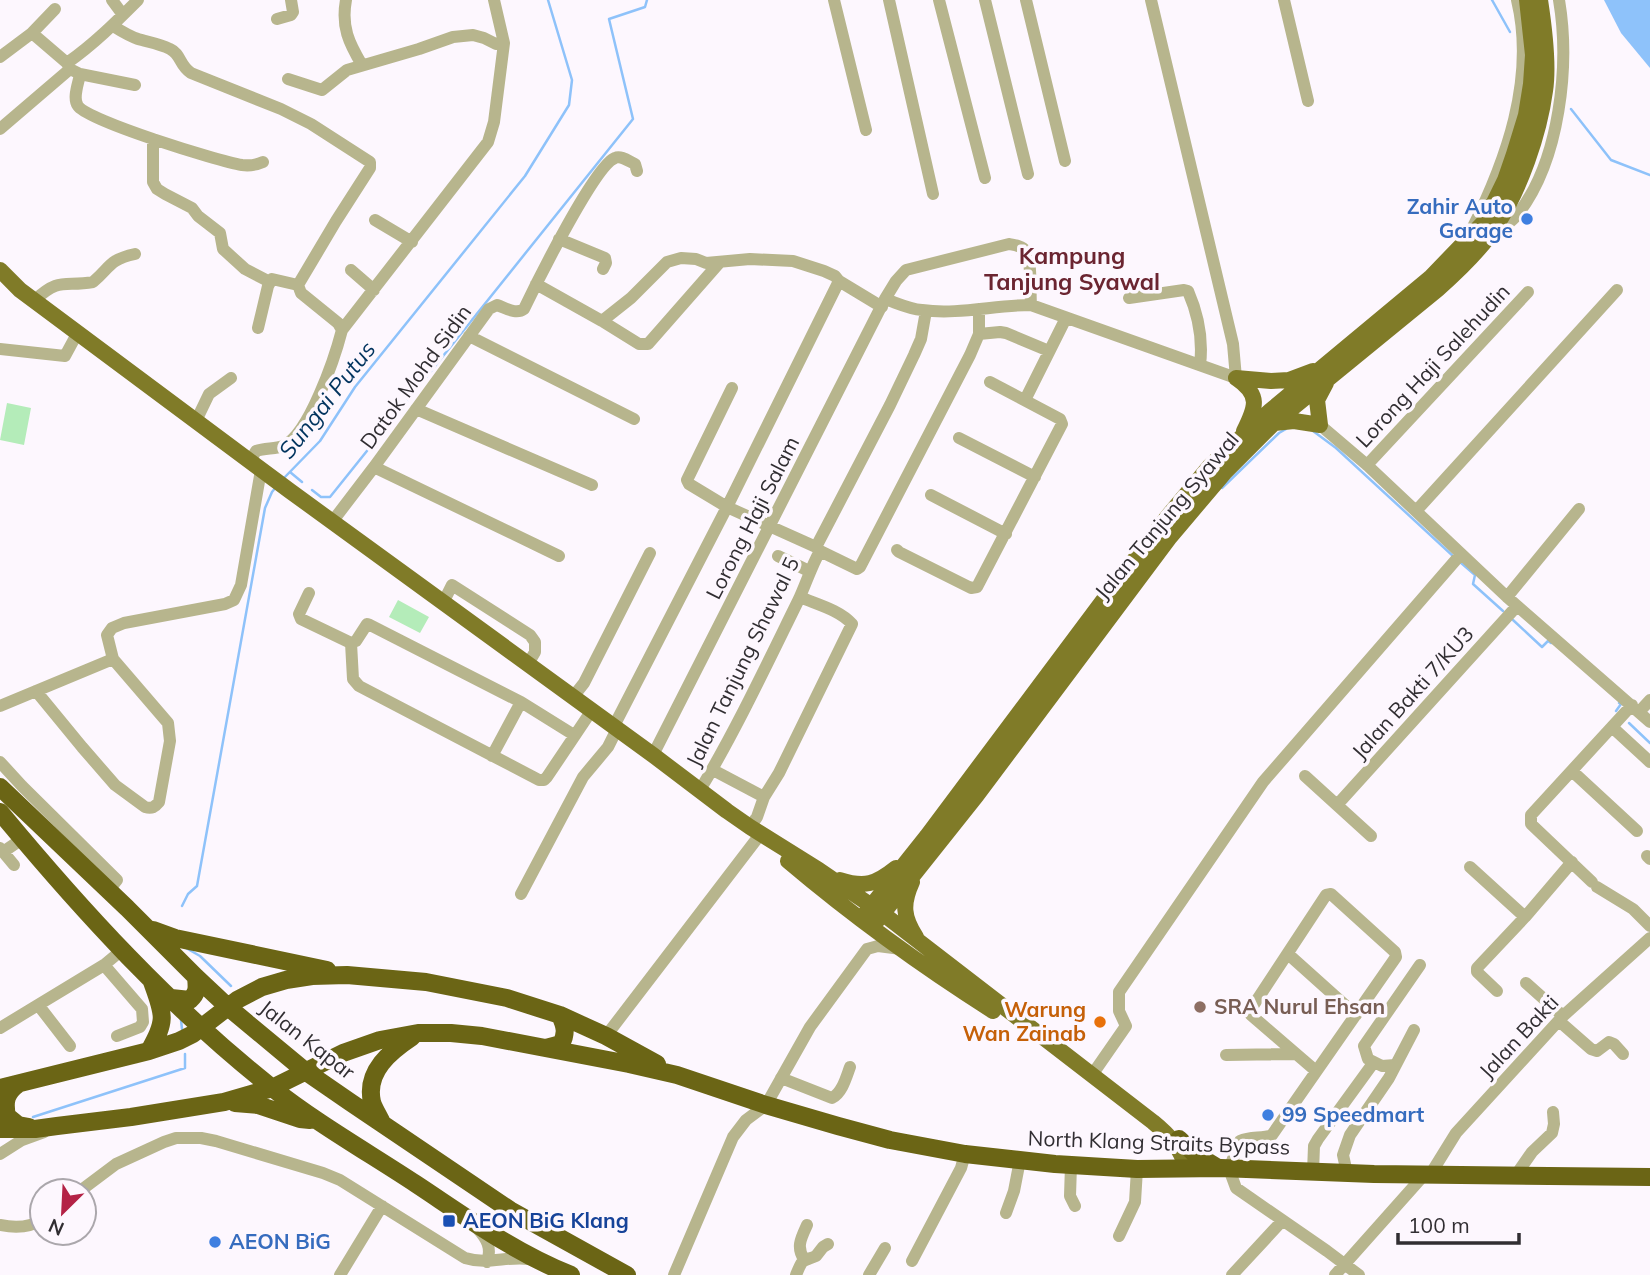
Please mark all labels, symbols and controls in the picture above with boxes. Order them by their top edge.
place label: Zahir Auto Garage [1407,193,1513,243]
marker: Zahir Auto Garage [1519,211,1535,227]
district label: Kampung Tanjung Syawal [984,241,1160,296]
street label: Lorong Haji Salehudin [1350,278,1515,452]
street label: Datok Mohd Sidin [354,299,476,454]
water label: Sungai Putus [272,335,381,464]
street label: Jalan Tanjung Syawal [1089,426,1244,604]
street label: Lorong Haji Salam [700,432,804,603]
street label: Jalan Tanjung Shawal 5 [680,552,804,771]
street label: Jalan Bakti 7/KU3 [1346,621,1479,764]
street label: Jalan Bakti [1473,989,1563,1083]
place label: SRA Nurul Ehsan [1214,993,1385,1019]
street label: Jalan Kapar [255,994,361,1085]
place label: Warung Wan Zainab [963,996,1086,1046]
marker: SRA Nurul Ehsan [1192,999,1208,1015]
marker: Warung Wan Zainab [1092,1014,1108,1030]
place label: 99 Speedmart [1282,1101,1424,1127]
marker: 99 Speedmart [1260,1107,1276,1123]
street label: North Klang Straits Bypass [1027,1124,1291,1160]
north arrow [28,1177,98,1247]
scale bar [1398,1202,1519,1246]
place label: AEON BiG Klang [463,1207,629,1233]
text: 100 m [1408,1212,1470,1238]
marker: AEON BiG Klang [441,1213,457,1229]
text: N [45,1214,68,1241]
place label: AEON BiG [229,1228,331,1254]
marker: AEON BiG [207,1234,223,1250]

